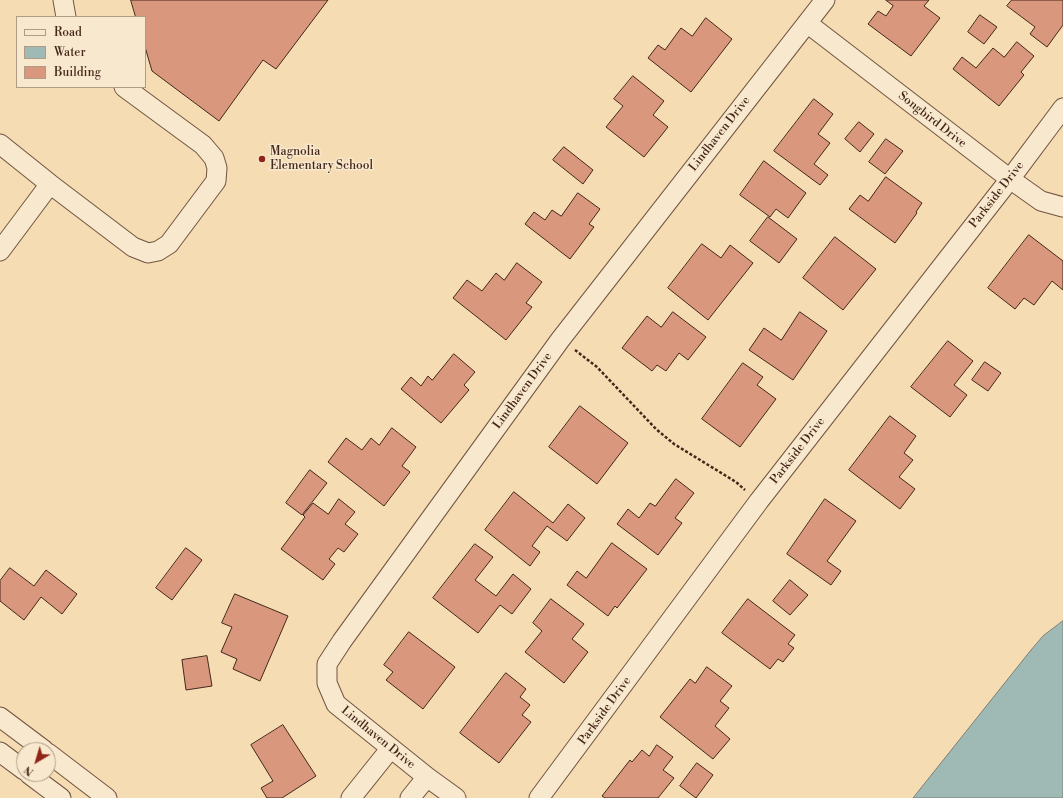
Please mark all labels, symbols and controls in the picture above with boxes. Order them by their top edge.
legend [16,16,146,88]
text: Road [54,25,82,40]
text: Water [54,45,86,60]
text: Building [54,65,101,80]
street label: Songbird Drive [895,89,969,151]
street label: Lindhaven Drive [686,94,754,174]
place label: Magnolia Elementary School [270,145,373,173]
marker: Magnolia Elementary School [257,154,267,164]
street label: Parkside Drive [967,159,1027,231]
street label: Lindhaven Drive [490,350,556,432]
street label: Parkside Drive [768,415,828,487]
street label: Parkside Drive [576,674,634,748]
street label: Lindhaven Drive [338,704,418,772]
north arrow [16,742,56,782]
text: N [21,762,37,779]

